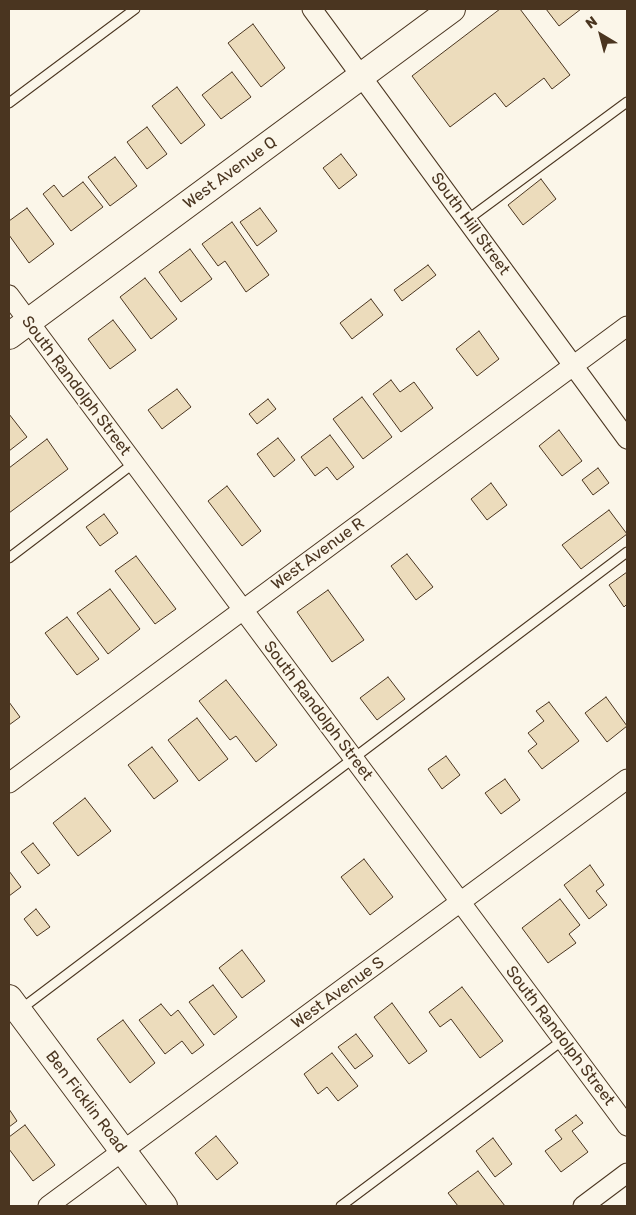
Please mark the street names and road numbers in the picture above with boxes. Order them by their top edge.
street label: West Avenue Q [180,133,280,213]
street label: South Hill Street [426,169,514,279]
street label: South Randolph Street [17,312,135,460]
street label: West Avenue R [268,514,368,594]
street label: South Randolph Street [259,637,377,785]
street label: West Avenue S [288,953,388,1033]
street label: South Randolph Street [501,962,619,1110]
street label: Ben Ficklin Road [41,1047,131,1157]

